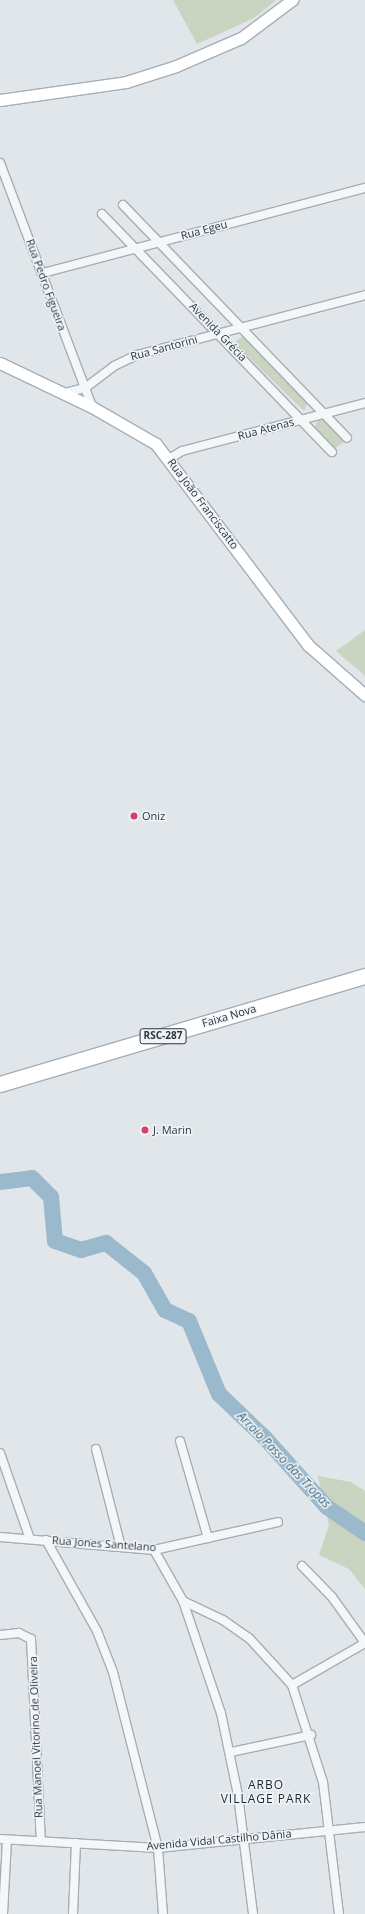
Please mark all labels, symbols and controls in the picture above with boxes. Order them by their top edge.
street label: Rua Egeu [179,217,229,243]
street label: Rua Pedro Figueira [23,237,69,333]
street label: Avenida Grécia [187,300,249,364]
street label: Rua Santorini [129,333,199,363]
street label: Rua Atenas [236,415,296,443]
street label: Rua João Franciscatto [165,456,241,552]
place label: Oniz [142,809,165,823]
marker: Oniz [129,811,139,821]
street label: Faixa Nova [200,1002,258,1030]
road number: RSC-287 [139,1028,187,1044]
place label: J. Marin [153,1123,192,1137]
marker: J. Marin [140,1125,150,1135]
water label: Arroio Passo das Tropas [234,1409,334,1511]
street label: Rua Jones Santelano [51,1534,157,1554]
street label: Rua Manoel Vitorino de Oliveira [27,1656,45,1818]
district label: ARBO VILLAGE PARK [221,1778,311,1806]
street label: Avenida Vidal Castilho Dânia [146,1827,292,1853]

